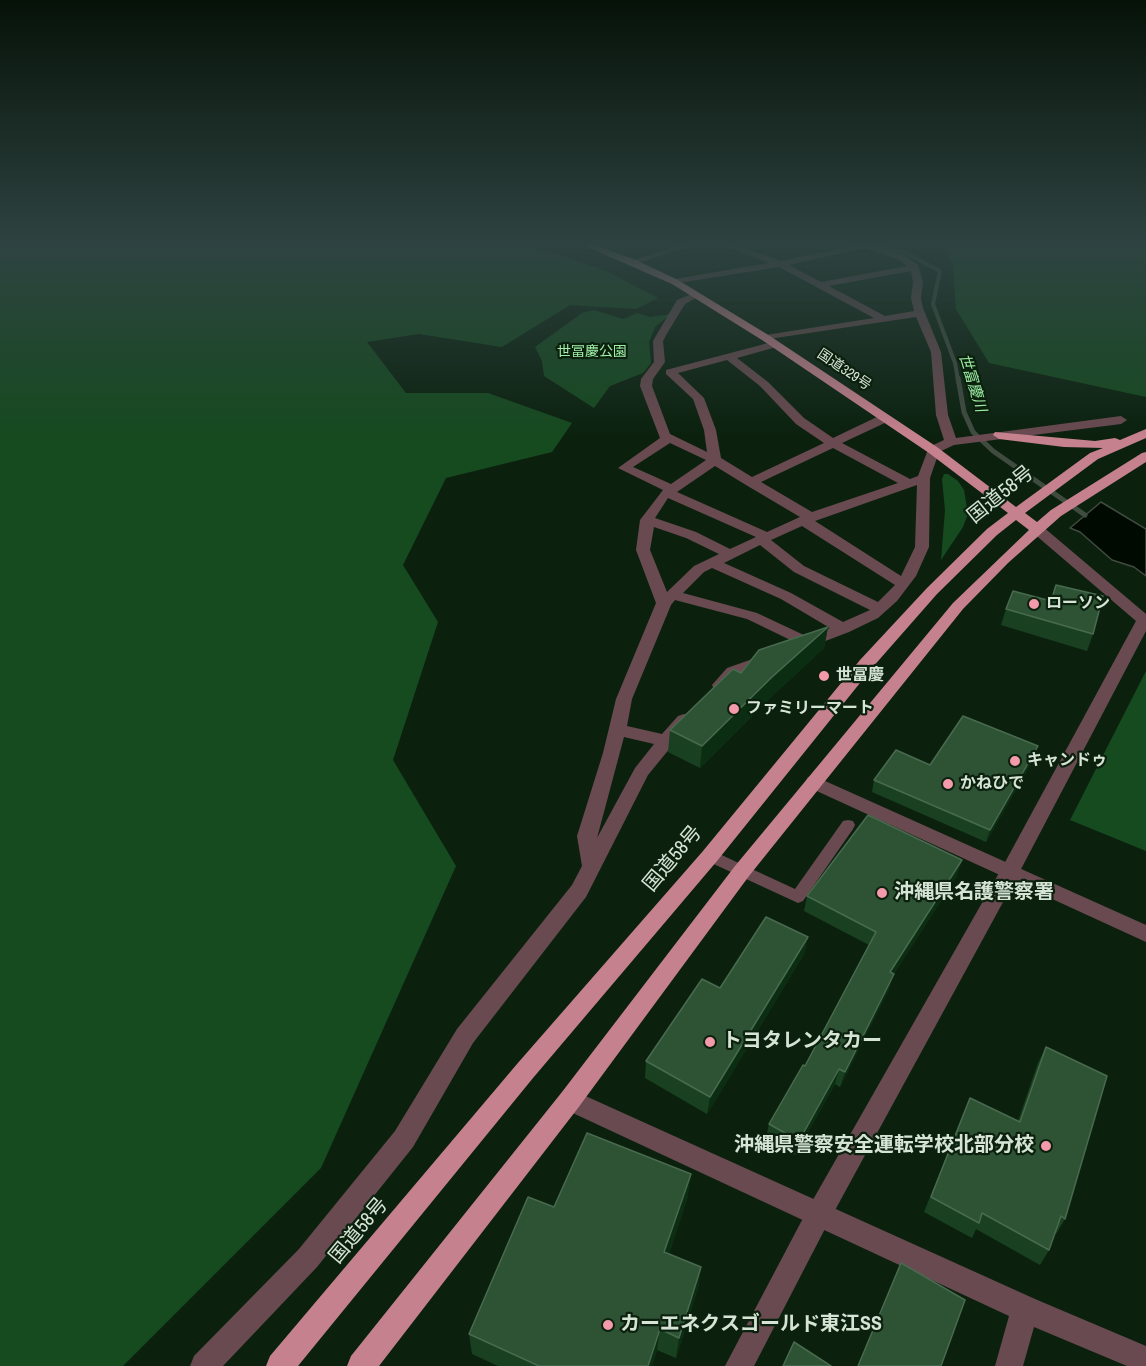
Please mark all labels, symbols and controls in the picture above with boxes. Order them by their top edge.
park label: 世冨慶公園 [557,344,627,360]
street label: 国道329号 [814,346,874,394]
water label: 世富慶川 [955,352,989,414]
street label: 国道58号 [963,461,1039,529]
place label: ローソン [1046,594,1110,614]
marker: ローソン [1027,597,1041,611]
place label: 世冨慶 [836,666,884,686]
marker: 世冨慶 [817,669,831,683]
place label: ファミリーマート [746,699,874,719]
marker: ファミリーマート [727,702,741,716]
place label: キャンドゥ [1027,751,1107,771]
marker: キャンドゥ [1008,754,1022,768]
place label: かねひで [960,774,1024,794]
marker: かねひで [941,777,955,791]
street label: 国道58号 [639,821,707,897]
place label: 沖縄県名護警察署 [894,881,1054,905]
marker: 沖縄県名護警察署 [875,886,889,900]
place label: トヨタレンタカー [722,1030,882,1054]
marker: トヨタレンタカー [703,1035,717,1049]
place label: 沖縄県警察安全運転学校北部分校 [734,1134,1034,1158]
marker: 沖縄県警察安全運転学校北部分校 [1039,1139,1053,1153]
street label: 国道58号 [325,1193,393,1269]
place label: カーエネクスゴールド東江SS [620,1313,882,1337]
marker: カーエネクスゴールド東江SS [601,1318,615,1332]

